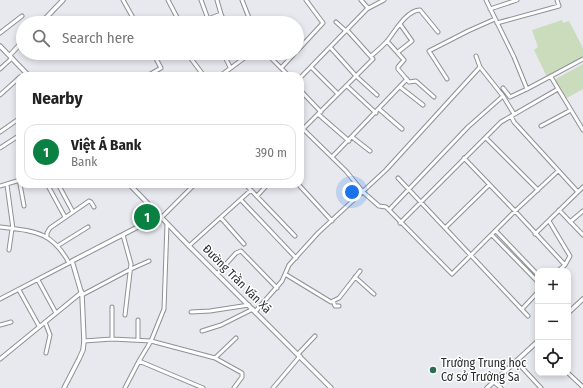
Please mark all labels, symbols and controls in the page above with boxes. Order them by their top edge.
search box [16,16,304,60]
icon: search [30,27,52,49]
text: Search here [62,29,134,47]
text: Nearby [32,88,83,109]
text: Việt Á Bank [71,136,141,154]
text: 1 [43,145,49,160]
text: 390 m [255,145,287,160]
text: Bank [71,154,97,169]
your location [342,182,362,202]
pin: 1 [134,202,160,232]
street label: Đường Trần Văn Xã [200,241,275,316]
map controls [535,268,571,376]
button: + [535,268,571,304]
button: − [535,304,571,340]
button: locate [535,340,571,376]
place label: Trường Trung học Cơ sở Trường Sa [441,356,526,384]
marker: Trường Trung học Cơ sở Trường Sa [428,365,438,375]

